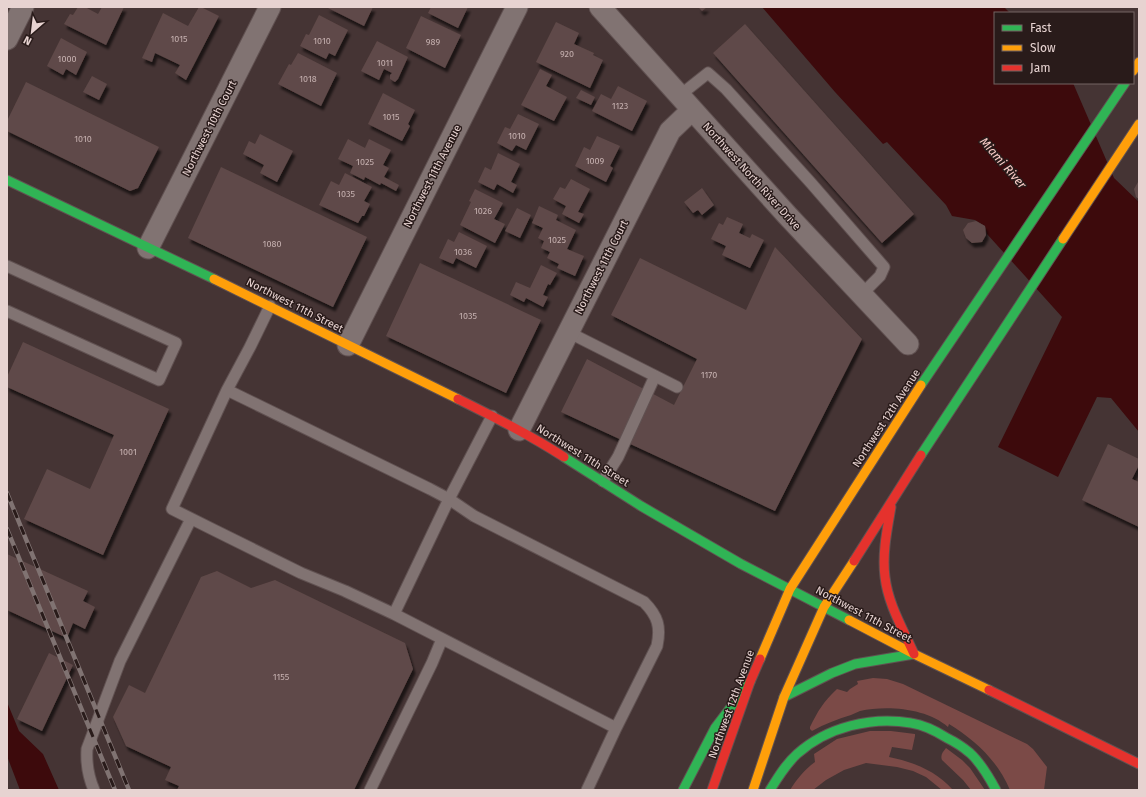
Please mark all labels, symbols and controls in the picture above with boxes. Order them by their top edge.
north arrow [12,12,52,52]
legend [994,12,1134,84]
text: Fast [1030,21,1052,35]
text: N [21,33,34,48]
house number: 1015 [170,34,188,44]
house number: 1010 [313,36,331,46]
house number: 989 [426,37,440,47]
text: Slow [1030,41,1056,55]
house number: 920 [560,49,574,59]
house number: 1000 [58,54,76,64]
house number: 1011 [377,58,393,68]
text: Jam [1030,61,1050,75]
house number: 1018 [299,74,317,84]
street label: Northwest 10th Court [180,78,239,178]
house number: 1123 [612,101,628,111]
house number: 1015 [382,112,400,122]
street label: Northwest North River Drive [700,120,803,233]
street label: Northwest 11th Avenue [401,123,464,230]
house number: 1010 [508,131,526,141]
house number: 1010 [74,134,92,144]
water label: Miami River [977,135,1029,192]
house number: 1009 [586,156,605,166]
house number: 1025 [356,157,374,167]
house number: 1035 [337,189,355,199]
house number: 1026 [474,206,492,216]
street label: Northwest 11th Court [572,218,631,317]
house number: 1025 [548,235,566,245]
house number: 1080 [263,239,281,249]
house number: 1036 [454,247,472,257]
street label: Northwest 11th Street [244,275,345,336]
house number: 1035 [459,311,477,321]
street label: Northwest 12th Avenue [850,367,923,470]
house number: 1170 [701,370,717,380]
street label: Northwest 11th Street [534,422,632,489]
house number: 1001 [119,447,137,457]
street label: Northwest 11th Street [813,584,914,645]
street label: Northwest 12th Avenue [706,648,757,760]
house number: 1155 [273,672,290,682]

